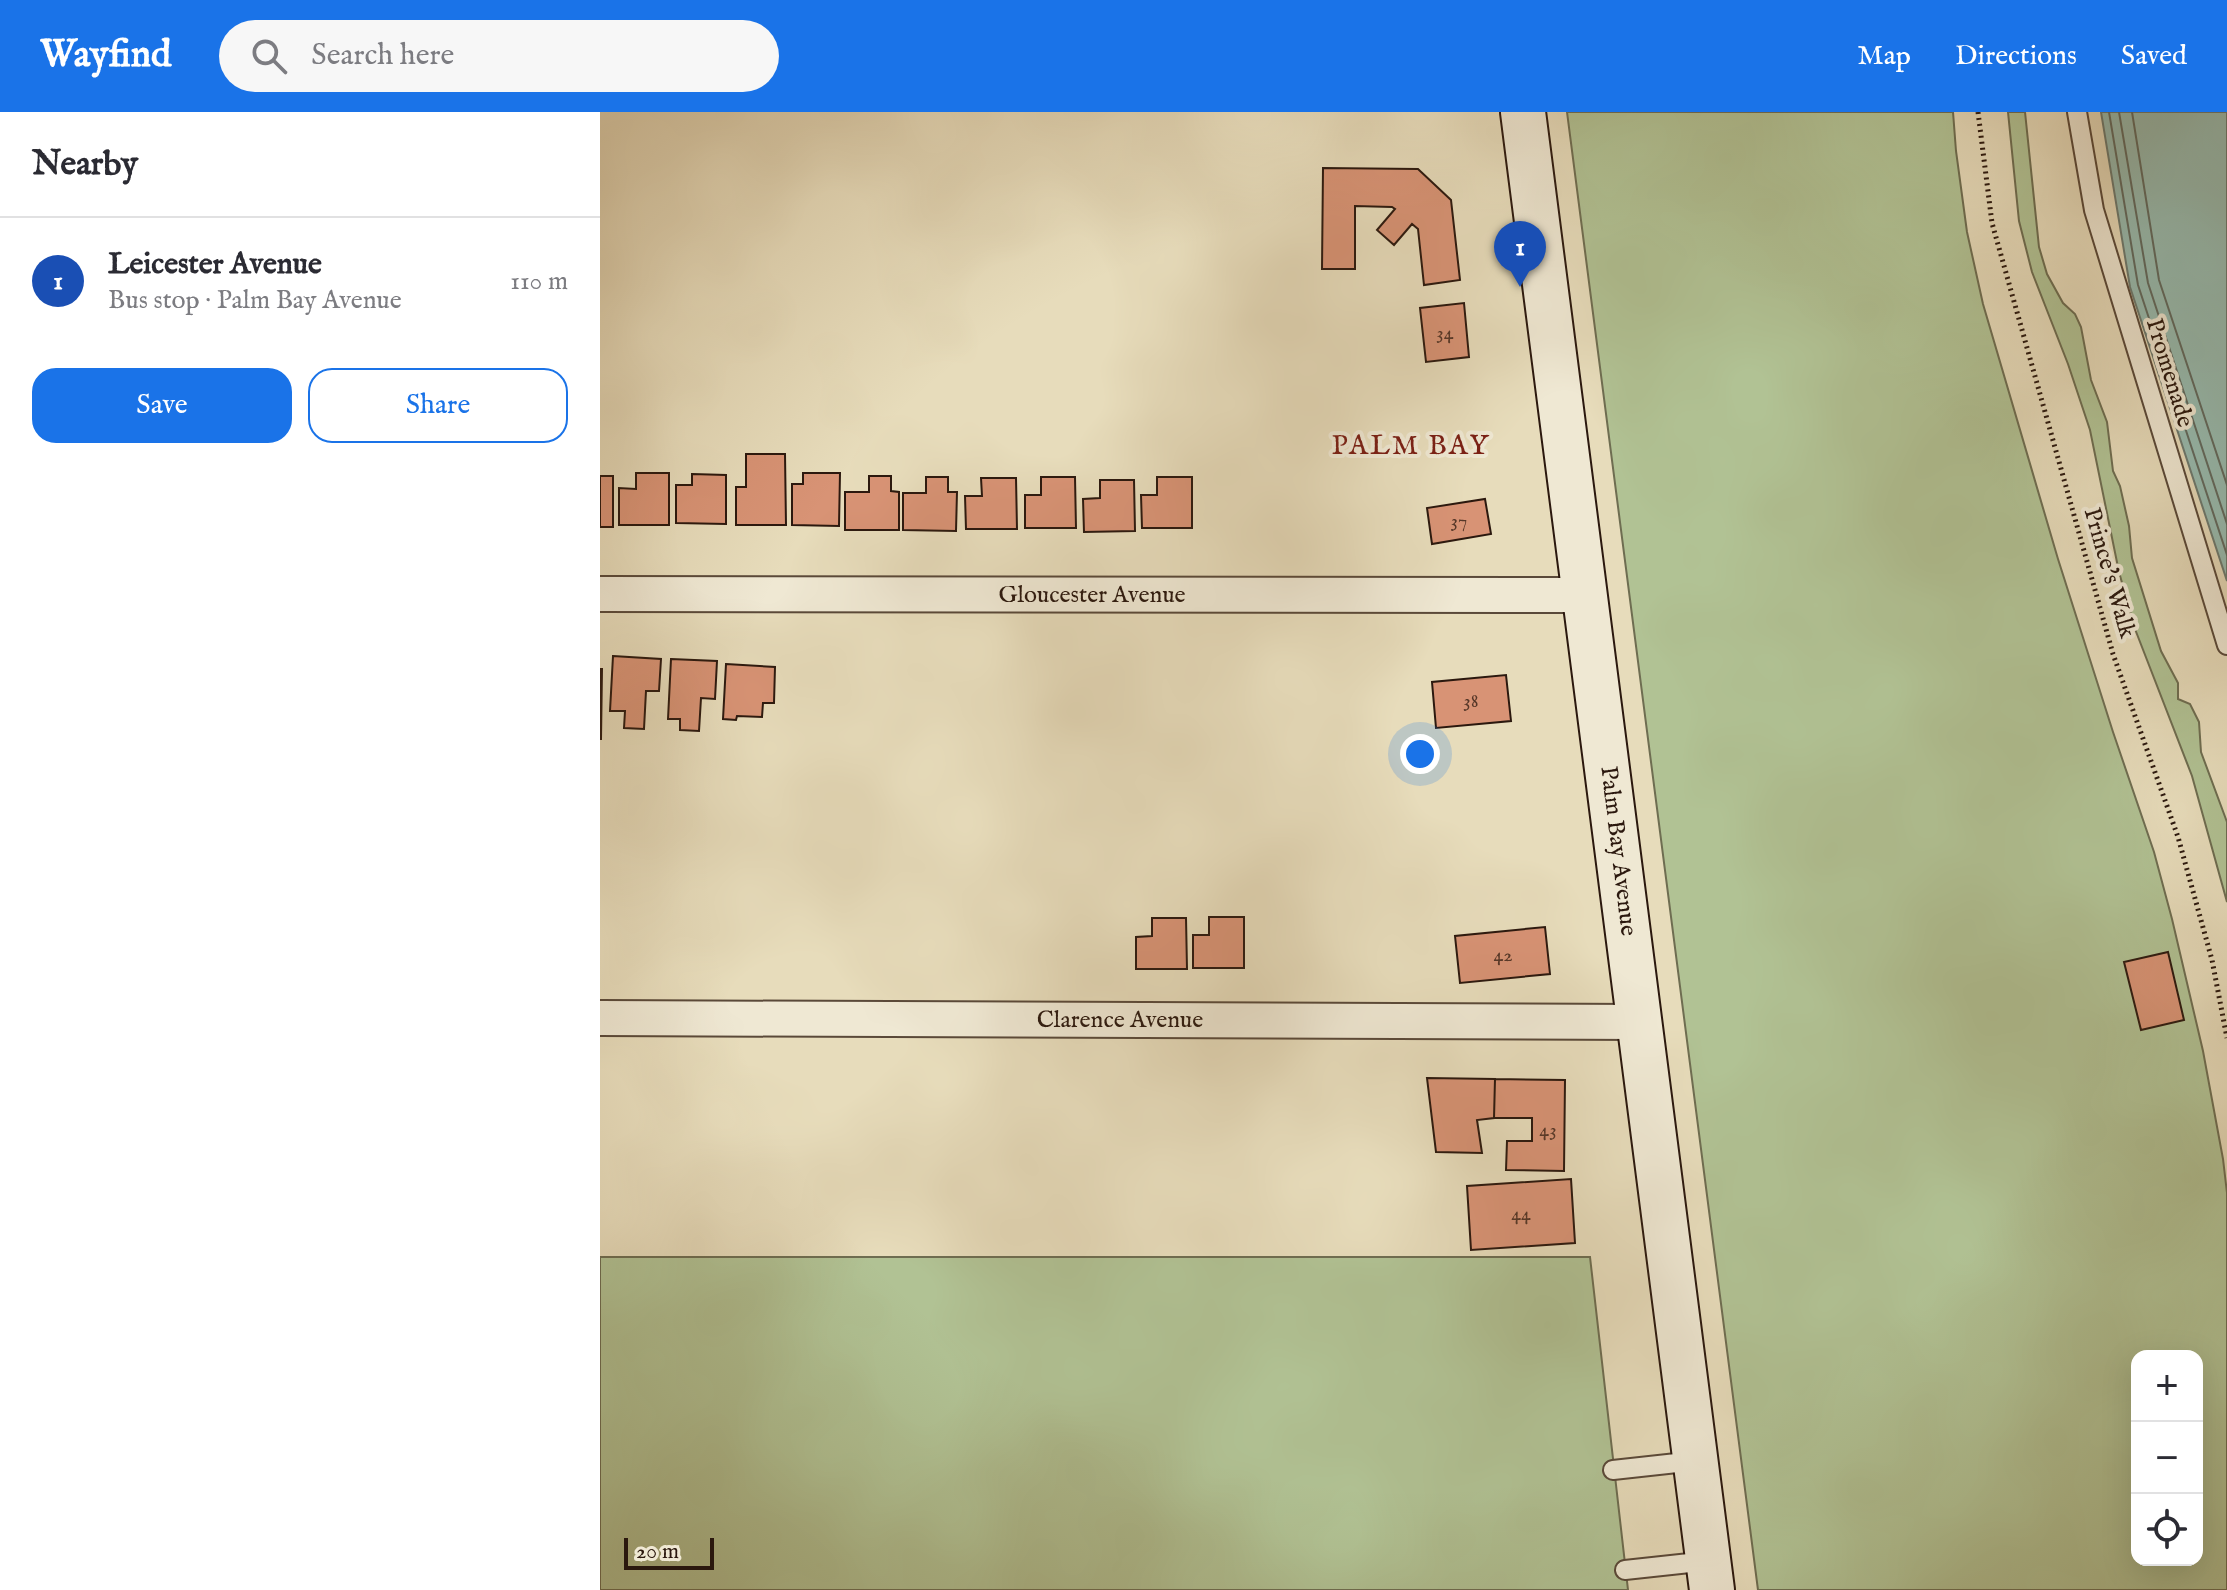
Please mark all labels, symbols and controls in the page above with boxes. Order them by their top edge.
search box [219,20,779,92]
text: Wayfind [40,32,171,80]
icon: search [247,34,291,78]
text: Search here [311,37,454,75]
text: Map [1857,39,1911,74]
text: Directions [1955,39,2077,74]
text: Saved [2121,39,2187,74]
text: Nearby [32,143,138,186]
pin: 1 [1494,221,1546,287]
text: Leicester Avenue [108,246,322,284]
text: 1 [53,265,63,298]
text: 110 m [510,265,568,298]
text: Bus stop · Palm Bay Avenue [108,284,402,317]
street label: Promenade [2138,315,2200,431]
house number: 34 [1436,321,1454,346]
button: Save [32,368,292,443]
button: Share [308,368,568,443]
district label: PALM BAY [1332,429,1490,464]
street label: Prince's Walk [2076,504,2142,642]
house number: 37 [1451,509,1467,534]
street label: Gloucester Avenue [998,580,1186,611]
house number: 38 [1463,689,1479,714]
your location [1400,734,1440,774]
street label: Palm Bay Avenue [1592,764,1644,938]
house number: 42 [1493,943,1513,968]
street label: Clarence Avenue [1037,1005,1203,1036]
house number: 43 [1539,1118,1557,1143]
house number: 44 [1511,1202,1531,1227]
map controls [2131,1350,2203,1566]
button: + [2131,1350,2203,1422]
button: − [2131,1422,2203,1494]
button: locate [2131,1494,2203,1566]
scale bar [624,1534,714,1570]
text: 20 m [636,1538,679,1566]

